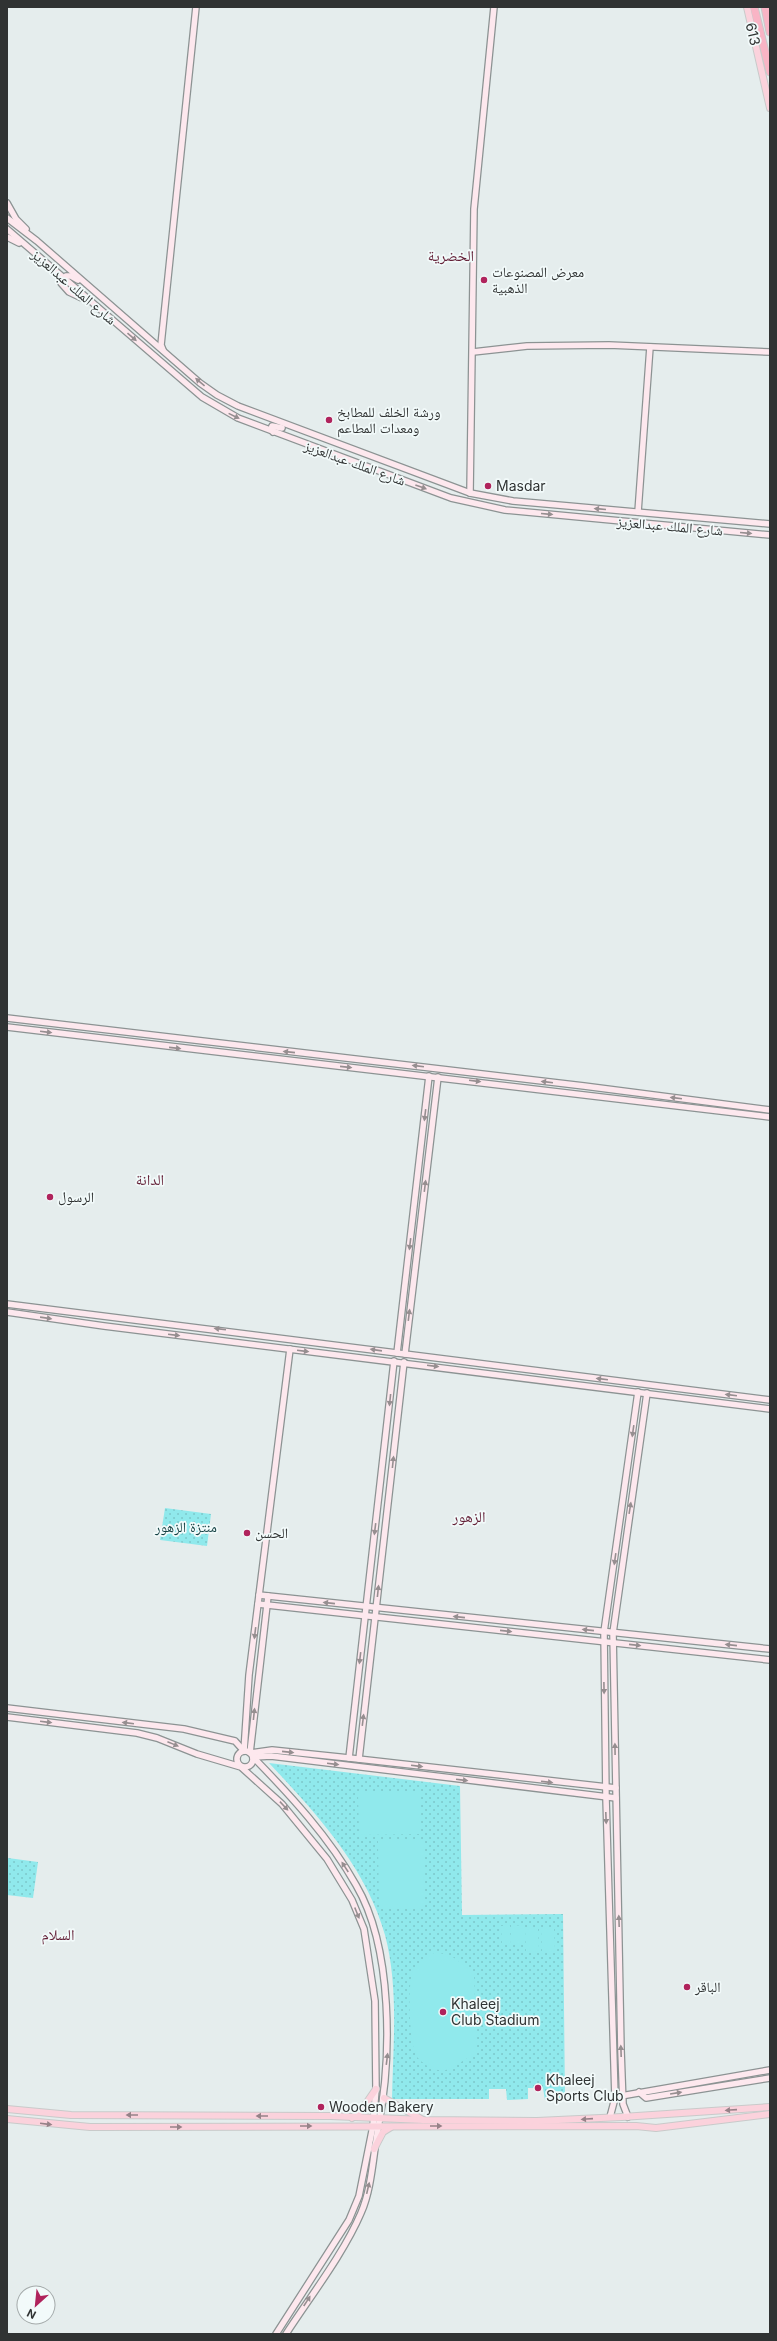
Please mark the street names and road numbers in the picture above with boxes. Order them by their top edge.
street label: 613 [743,21,764,47]
street label: شارع الملك عبدالعزيز [27,245,120,329]
street label: شارع الملك عبدالعزيز [301,436,408,491]
street label: شارع الملك عبدالعزيز [615,512,724,541]

